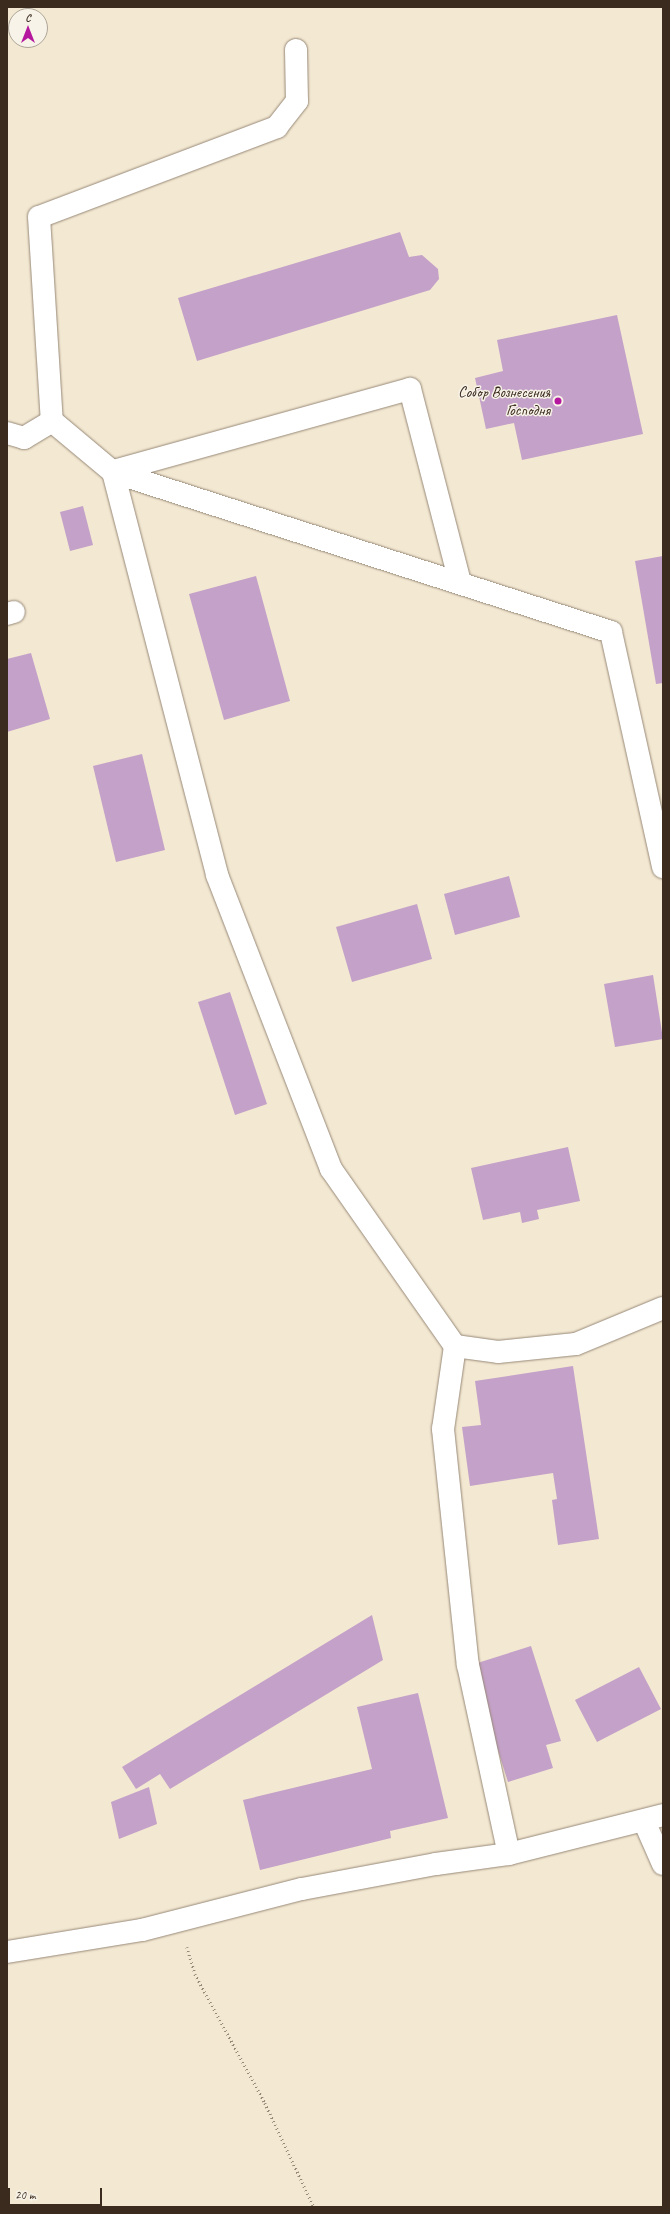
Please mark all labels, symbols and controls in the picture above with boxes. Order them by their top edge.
north arrow [8,8,48,48]
text: С [25,10,31,24]
place label: Собор Вознесения Господня [458,382,550,420]
marker: Собор Вознесения Господня [553,396,563,406]
scale bar [10,2180,104,2206]
text: 20 m [15,2187,35,2203]

